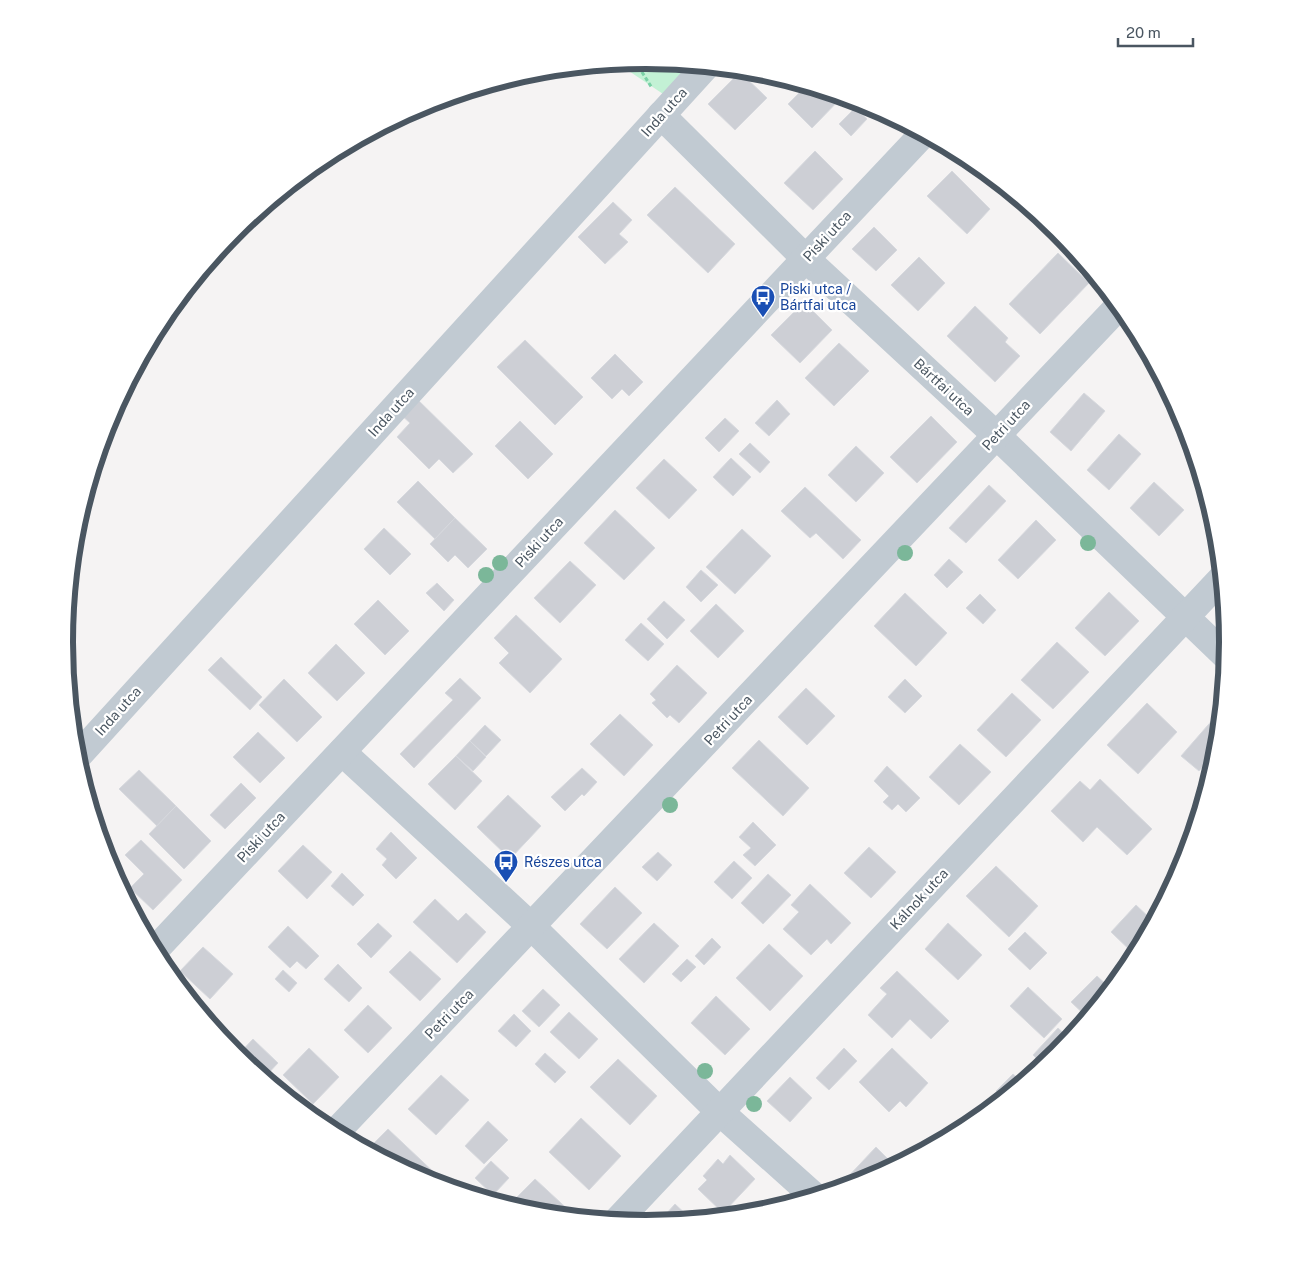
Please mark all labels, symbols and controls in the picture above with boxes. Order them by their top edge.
scale bar [1118,15,1193,47]
text: 20 m [1126,24,1161,41]
street label: Inda utca [638,84,690,140]
street label: Piski utca [800,208,854,264]
place label: Piski utca / Bártfai utca [780,281,856,313]
bus stop icon: Piski utca / Bártfai utca [750,284,776,318]
street label: Bártfai utca [911,355,977,419]
street label: Inda utca [365,384,417,440]
street label: Petri utca [979,397,1033,453]
street label: Piski utca [512,514,566,570]
street label: Inda utca [92,683,144,739]
street label: Petri utca [701,692,755,748]
street label: Piski utca [234,809,288,865]
bus stop icon: Részes utca [493,849,519,883]
place label: Részes utca [524,854,602,870]
street label: Kálnok utca [887,865,951,933]
street label: Petri utca [421,986,477,1042]

